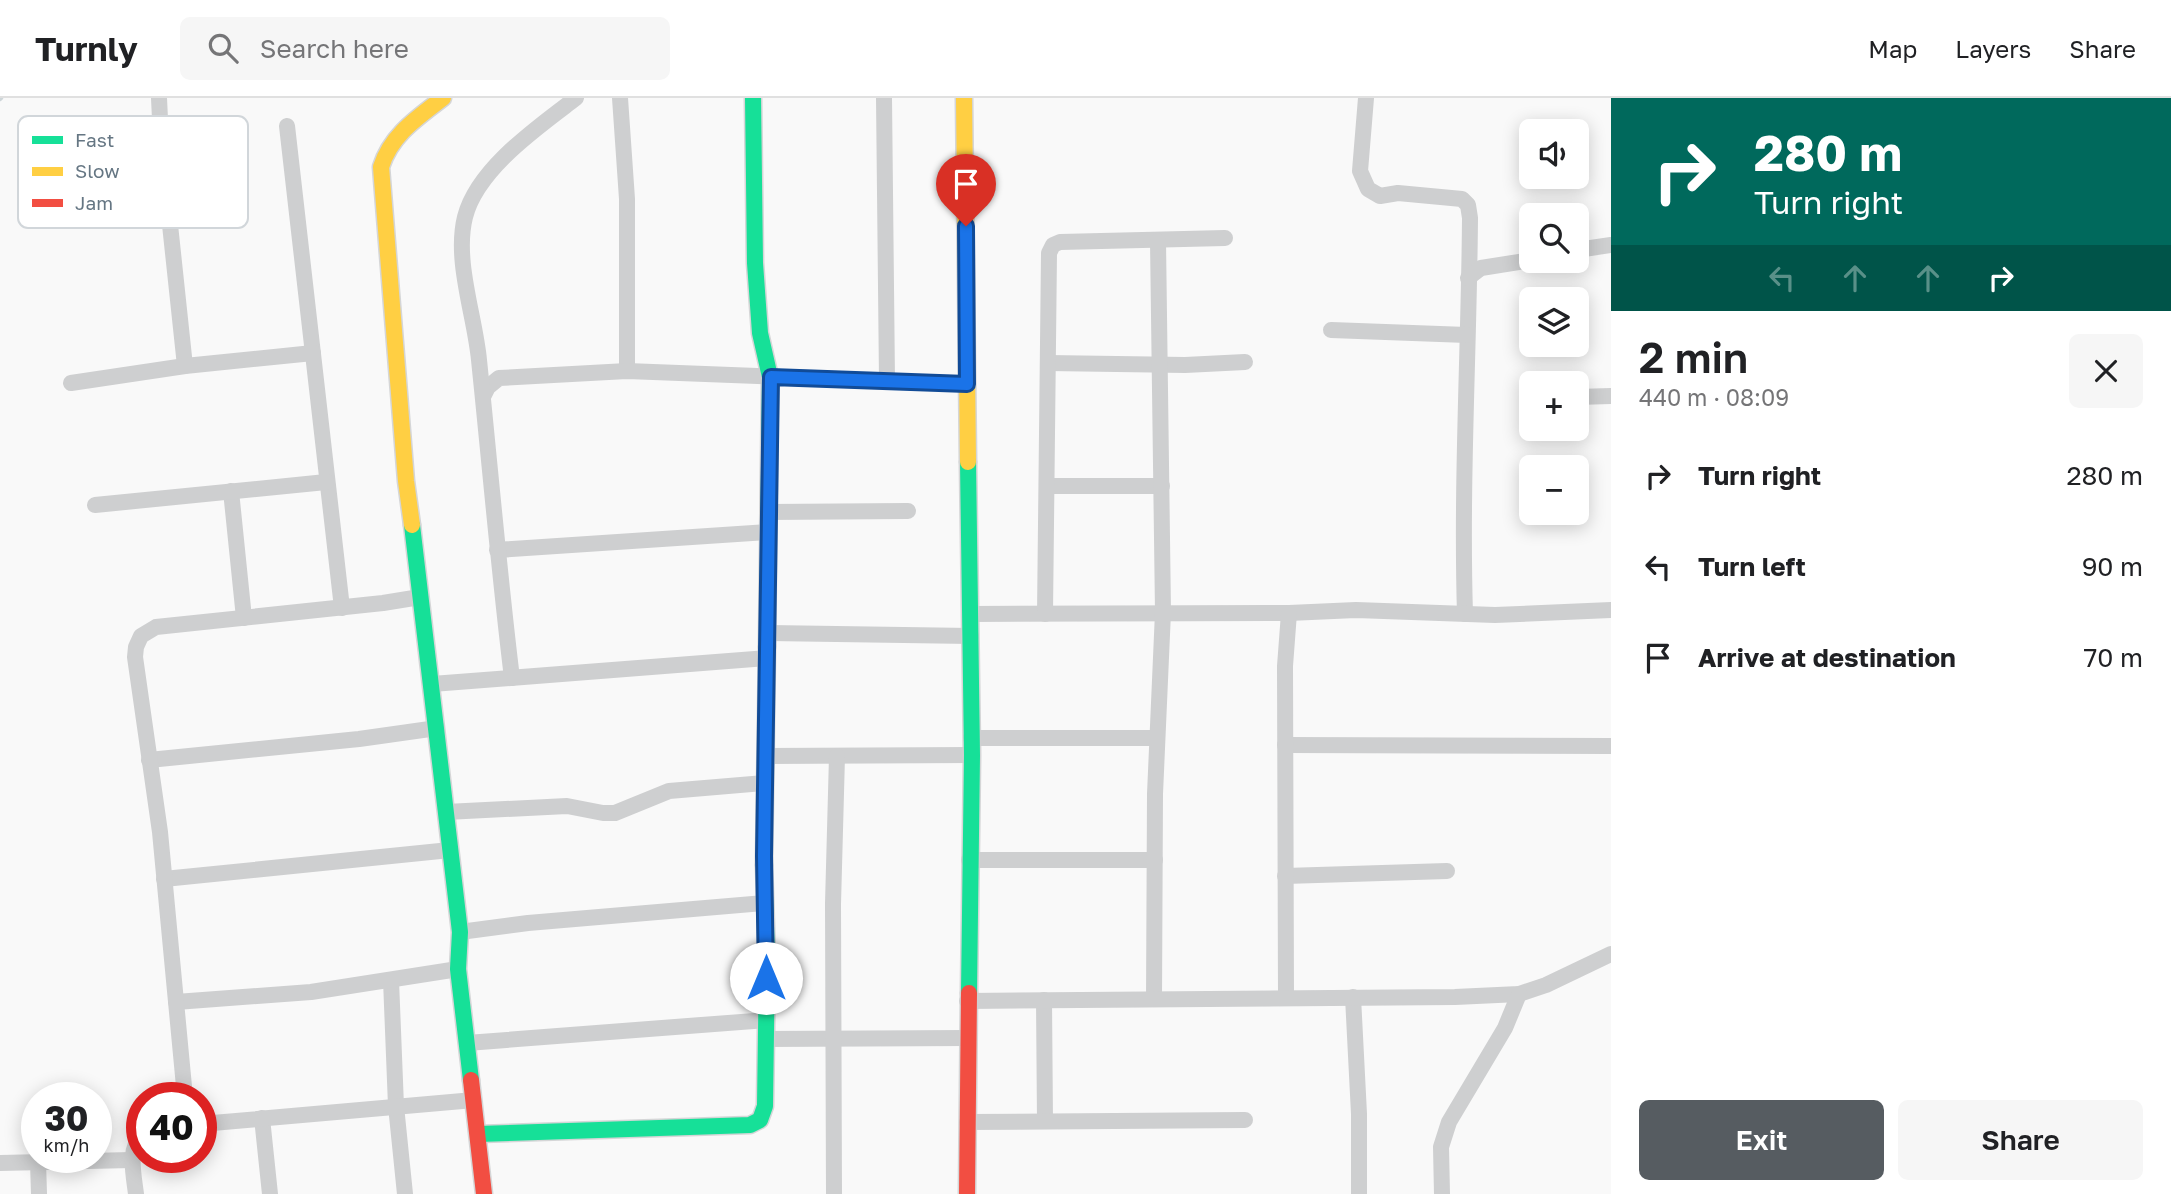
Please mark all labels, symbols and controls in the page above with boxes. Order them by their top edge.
search box [180,17,670,80]
text: Turnly [35,29,138,68]
icon: search [204,29,242,67]
text: Search here [260,33,409,64]
text: Map [1868,34,1917,63]
text: Layers [1955,34,2031,63]
text: Share [2069,34,2136,63]
legend [18,116,248,228]
map controls [1519,119,1589,525]
button: sound [1519,119,1589,189]
text: 280 m [1754,123,1902,182]
icon: right [1639,126,1730,217]
text: Fast [75,128,114,151]
pin [936,154,996,226]
text: Slow [75,159,120,182]
icon: arrive [947,165,985,203]
text: Turn right [1754,183,1903,221]
text: Jam [75,191,113,214]
button: search [1519,203,1589,273]
icon: left [1763,259,1801,297]
icon: ahead [1836,259,1874,297]
icon: ahead [1909,259,1947,297]
icon: right [1982,259,2020,297]
button: layers [1519,287,1589,357]
text: 2 min [1639,332,1748,382]
button: close [2069,334,2143,408]
button: + [1519,371,1589,441]
text: 440 m · 08:09 [1639,383,1789,411]
button: − [1519,455,1589,525]
icon: right [1639,457,1677,495]
text: Turn right [1698,460,1821,491]
text: 280 m [2066,460,2143,491]
icon: left [1639,548,1677,586]
text: Turn left [1698,551,1806,582]
text: 90 m [2082,551,2143,582]
icon: arrive [1639,639,1677,677]
text: Arrive at destination [1698,642,1956,673]
text: 70 m [2084,642,2143,673]
position arrow [729,941,803,1015]
speed limit sign: 40 [126,1082,217,1173]
text: 30 [44,1097,89,1139]
button: Exit [1639,1100,1884,1180]
button: Share [1898,1100,2143,1180]
text: km/h [44,1134,89,1156]

